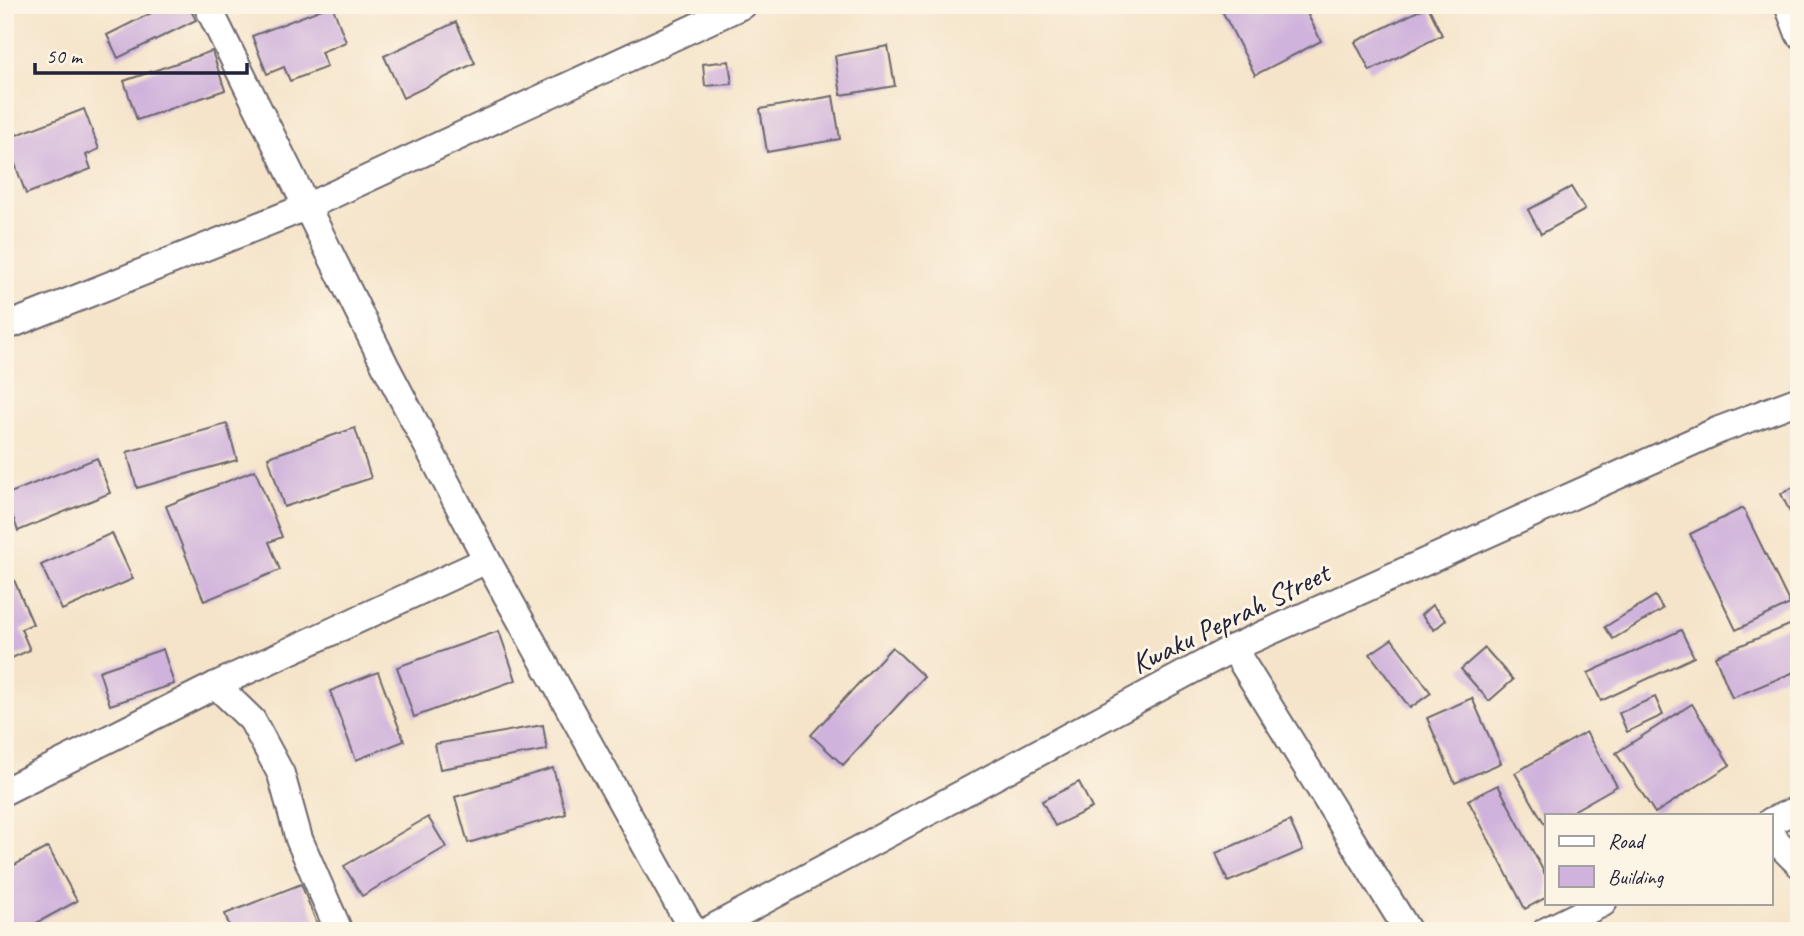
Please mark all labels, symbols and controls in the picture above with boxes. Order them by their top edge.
scale bar [35,32,247,76]
text: 50 m [46,43,84,69]
street label: Kwaku Peprah Street [1125,552,1338,682]
legend [1545,814,1772,904]
text: Road [1608,828,1647,854]
text: Building [1608,864,1665,890]

